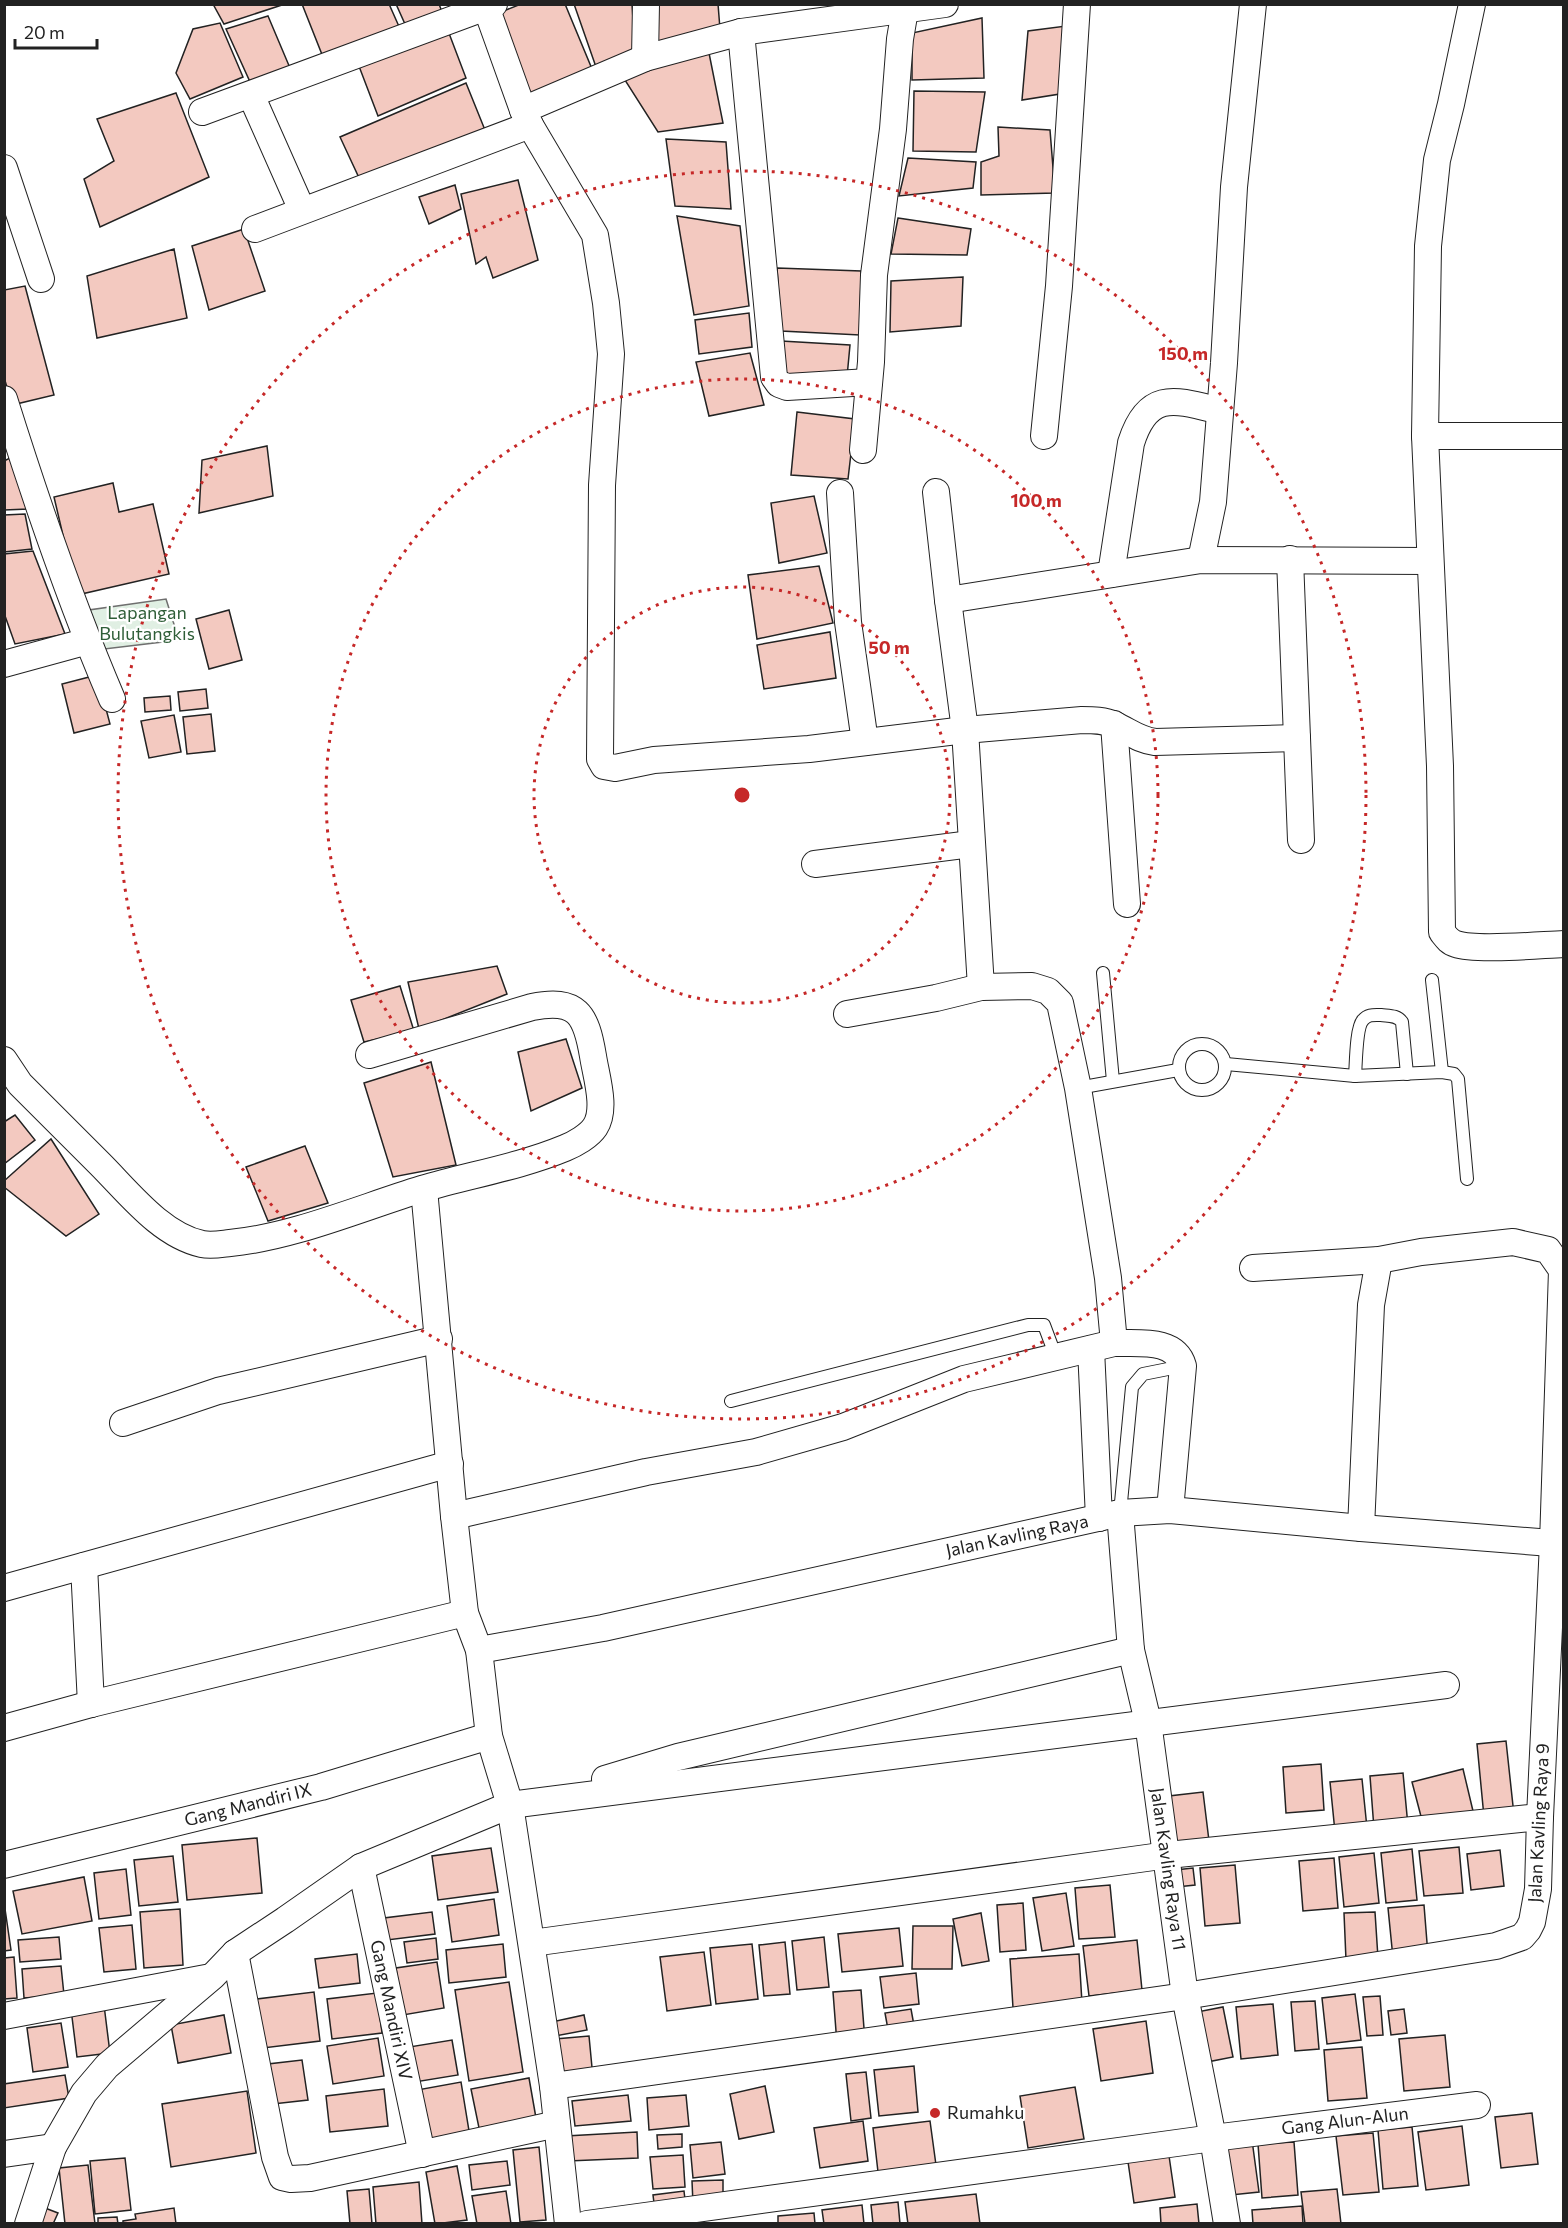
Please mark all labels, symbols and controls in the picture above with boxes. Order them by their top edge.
scale bar [15,12,98,50]
text: 20 m [24,21,65,43]
text: 150 m [1158,342,1208,364]
text: 100 m [1010,489,1062,511]
park label: Lapangan Bulutangkis [99,601,195,644]
text: 50 m [868,636,910,658]
centre of rings [732,785,752,805]
street label: Jalan Kavling Raya [943,1509,1090,1561]
street label: Jalan Kavling Raya 9 [1523,1743,1553,1903]
street label: Gang Mandiri IX [182,1778,314,1830]
street label: Jalan Kavling Raya 11 [1147,1786,1191,1952]
street label: Gang Mandiri XIV [366,1938,418,2082]
place label: Rumahku [947,2101,1024,2123]
street label: Gang Alun-Alun [1280,2101,1410,2139]
marker: Rumahku [928,2106,942,2120]

